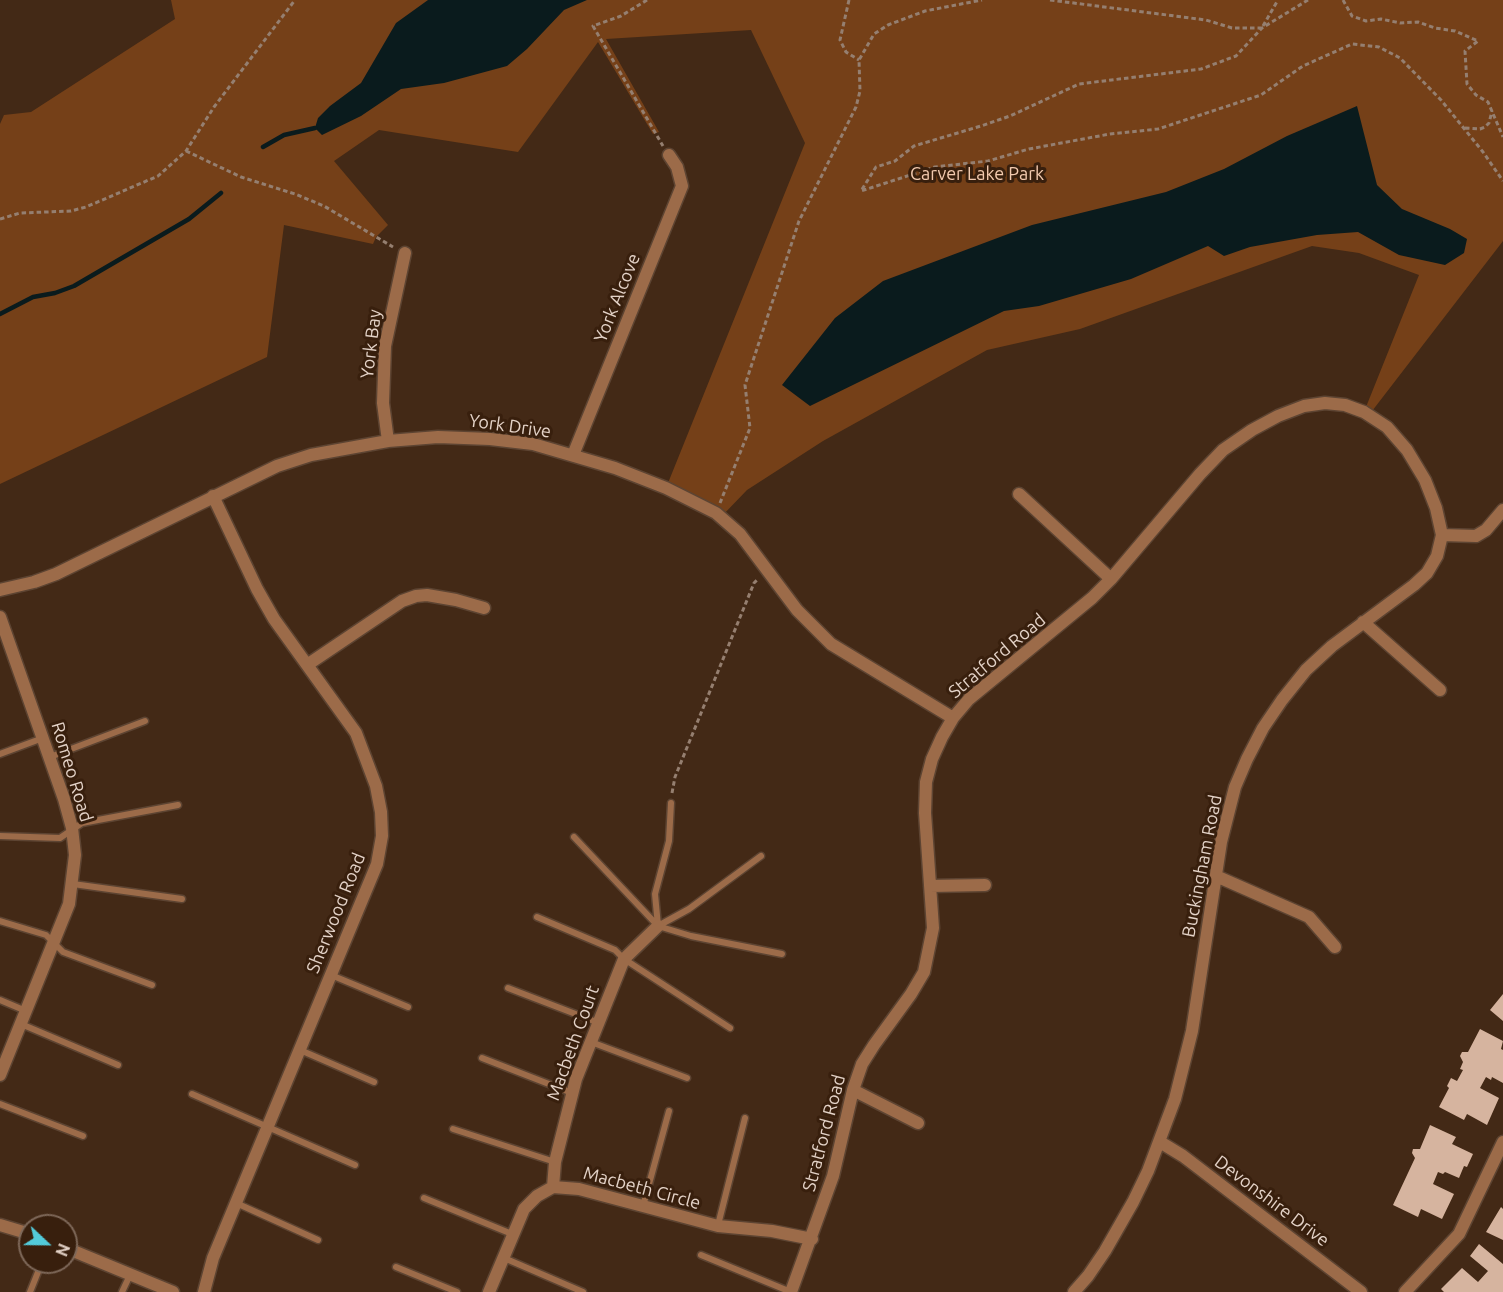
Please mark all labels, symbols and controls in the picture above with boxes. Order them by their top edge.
park label: Carver Lake Park [910,163,1044,185]
street label: York Alcove [589,250,645,346]
street label: York Bay [356,308,386,380]
street label: York Drive [468,410,552,442]
street label: Stratford Road [944,609,1050,703]
street label: Romeo Road [47,719,97,825]
street label: Buckingham Road [1178,793,1226,939]
street label: Sherwood Road [302,850,370,976]
street label: Macbeth Court [542,982,604,1104]
street label: Stratford Road [798,1072,850,1194]
street label: Devonshire Drive [1210,1151,1334,1251]
street label: Macbeth Circle [581,1162,703,1214]
north arrow [18,1214,78,1274]
text: N [52,1241,73,1259]

